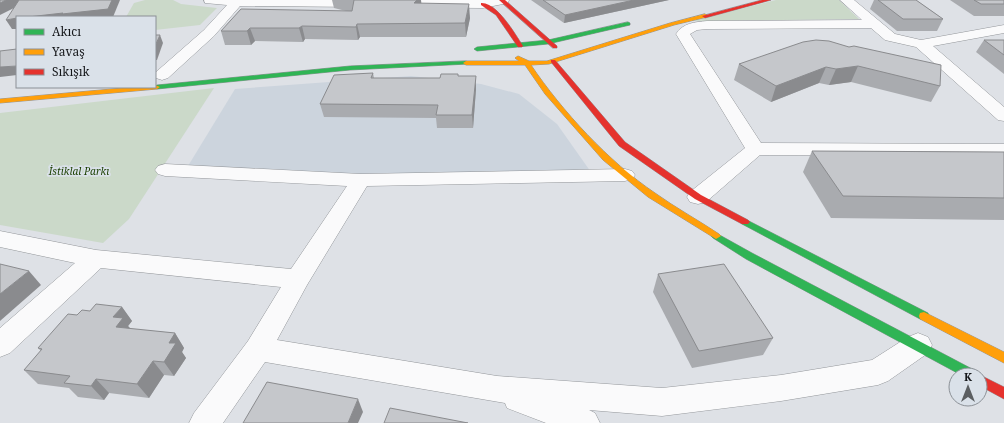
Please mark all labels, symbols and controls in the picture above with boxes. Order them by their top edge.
legend [16,16,156,88]
text: Akıcı [52,23,81,40]
text: Yavaş [51,43,85,60]
text: Sıkışık [52,63,90,80]
park label: İstiklal Parkı [48,164,109,178]
north arrow [948,367,988,407]
text: K [964,369,973,384]

